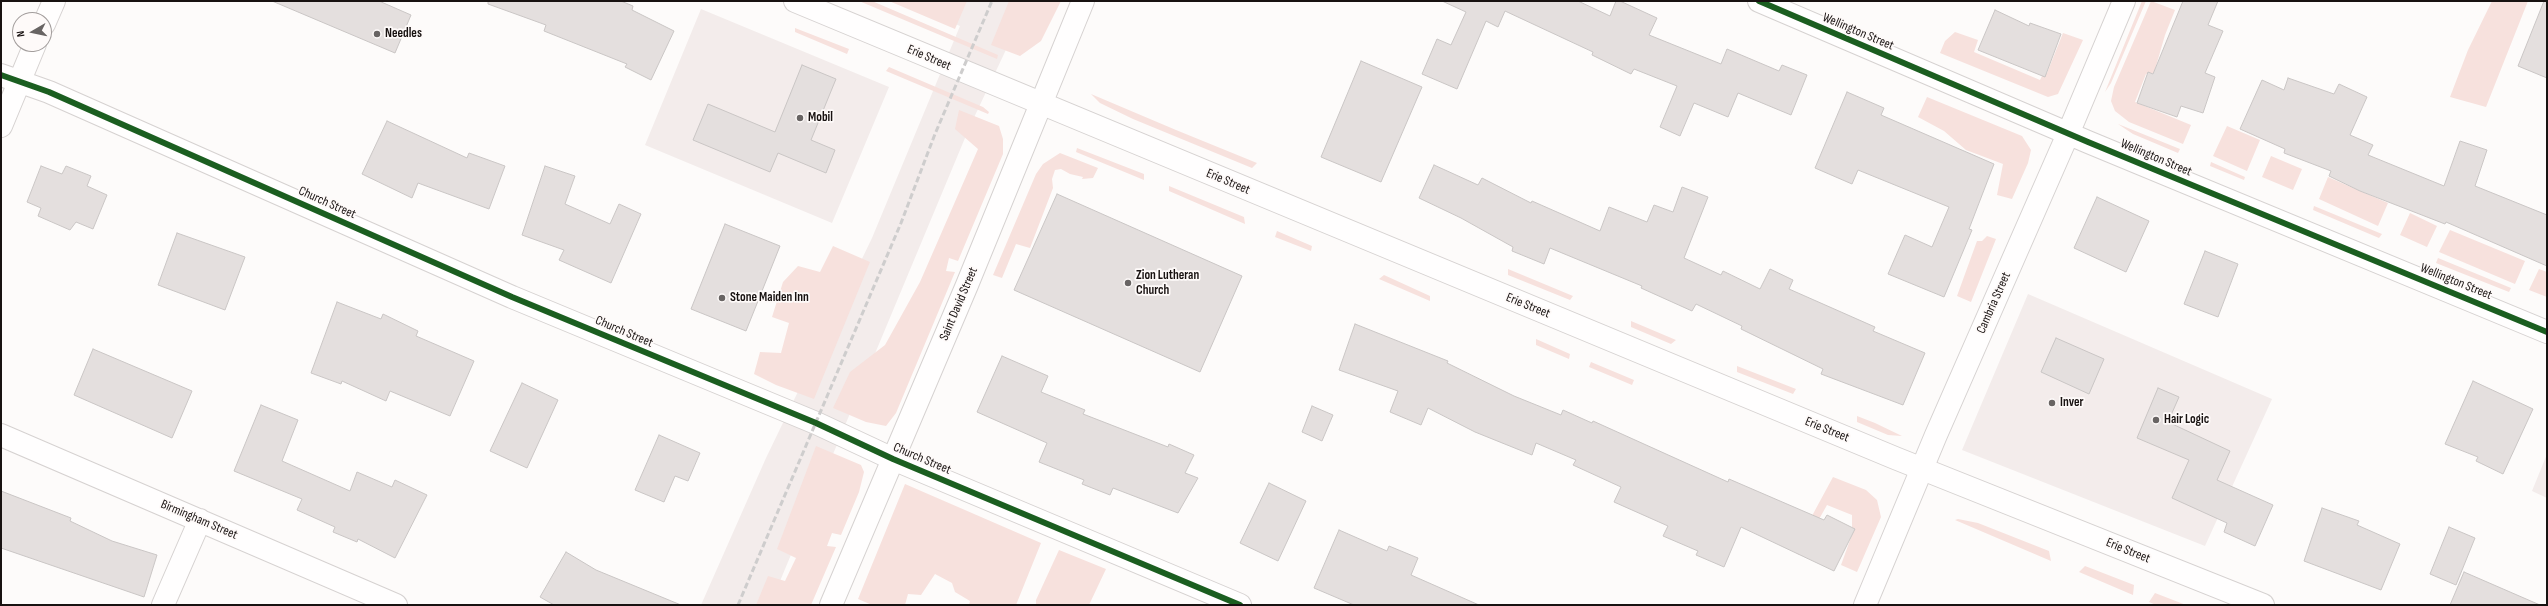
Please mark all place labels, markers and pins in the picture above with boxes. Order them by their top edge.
place label: Needles [385,26,422,42]
marker: Needles [372,29,382,39]
place label: Mobil [808,110,833,126]
marker: Mobil [795,113,805,123]
place label: Zion Lutheran Church [1136,268,1199,299]
marker: Zion Lutheran Church [1123,278,1133,288]
place label: Stone Maiden Inn [730,290,809,306]
marker: Stone Maiden Inn [717,293,727,303]
place label: Inver [2060,395,2084,411]
marker: Inver [2047,398,2057,408]
place label: Hair Logic [2164,412,2209,428]
marker: Hair Logic [2151,415,2161,425]

